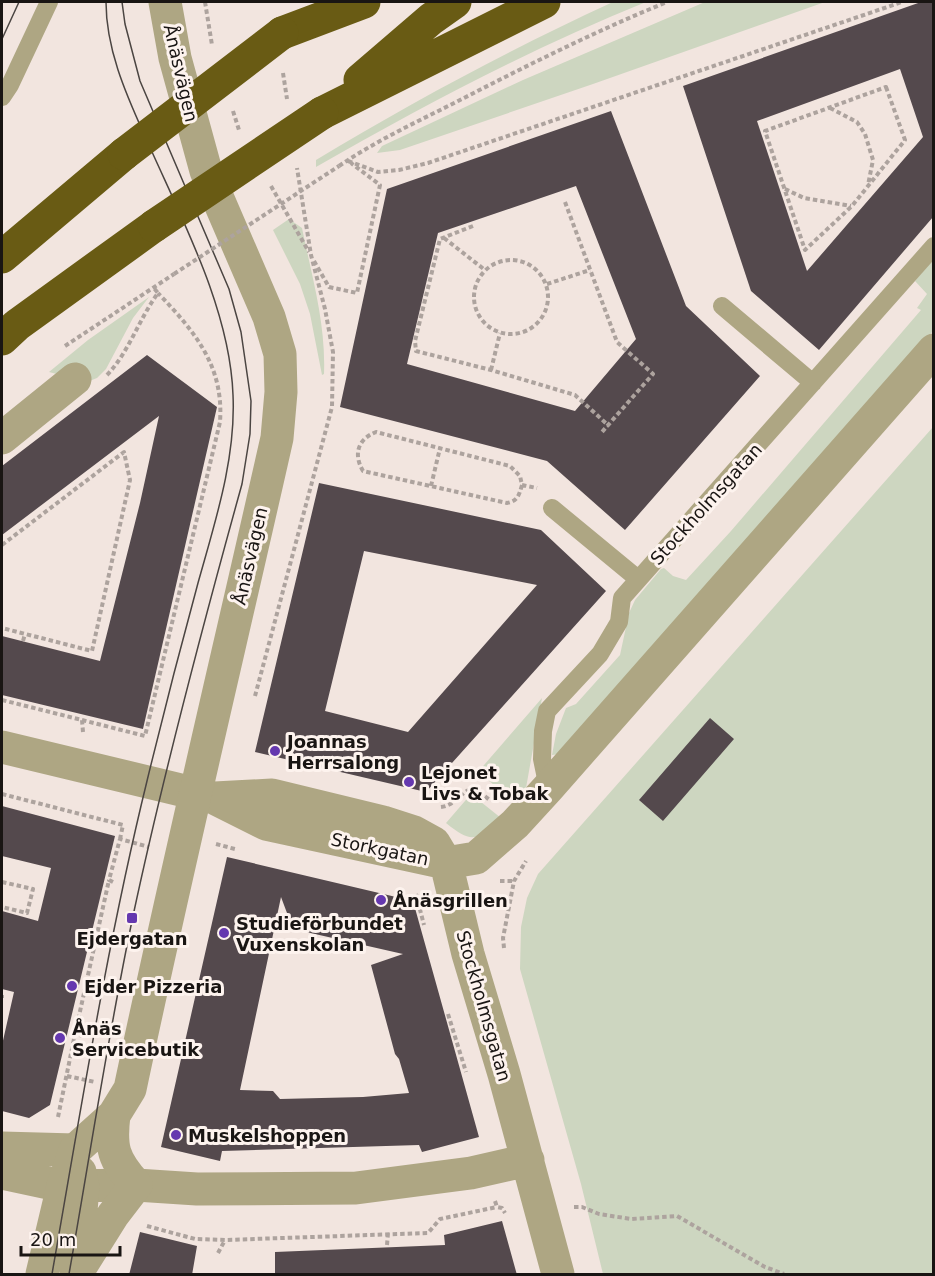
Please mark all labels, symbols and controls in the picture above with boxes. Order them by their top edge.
street label: Ånäsvägen [160,22,202,124]
street label: Stockholmsgatan [646,439,766,569]
street label: Ånäsvägen [229,505,271,607]
place label: Joannas Herrsalong [285,731,399,773]
marker: Joannas Herrsalong [268,744,282,758]
place label: Lejonet Livs & Tobak [421,762,550,804]
marker: Lejonet Livs & Tobak [402,775,416,789]
street label: Storkgatan [329,828,431,870]
place label: Ånäsgrillen [393,889,508,911]
marker: Ånäsgrillen [374,893,388,907]
marker: Ejdergatan [125,911,139,925]
place label: Studieförbundet Vuxenskolan [236,913,403,955]
marker: Studieförbundet Vuxenskolan [217,926,231,940]
place label: Ejdergatan [76,928,188,949]
street label: Stockholmsgatan [452,928,516,1084]
place label: Ejder Pizzeria [84,976,222,997]
marker: Ejder Pizzeria [65,979,79,993]
place label: Ånäs Servicebutik [72,1017,200,1060]
marker: Ånäs Servicebutik [53,1031,67,1045]
place label: Muskelshoppen [188,1125,346,1146]
marker: Muskelshoppen [169,1128,183,1142]
scale bar [21,1219,120,1257]
text: 20 m [30,1229,76,1250]

